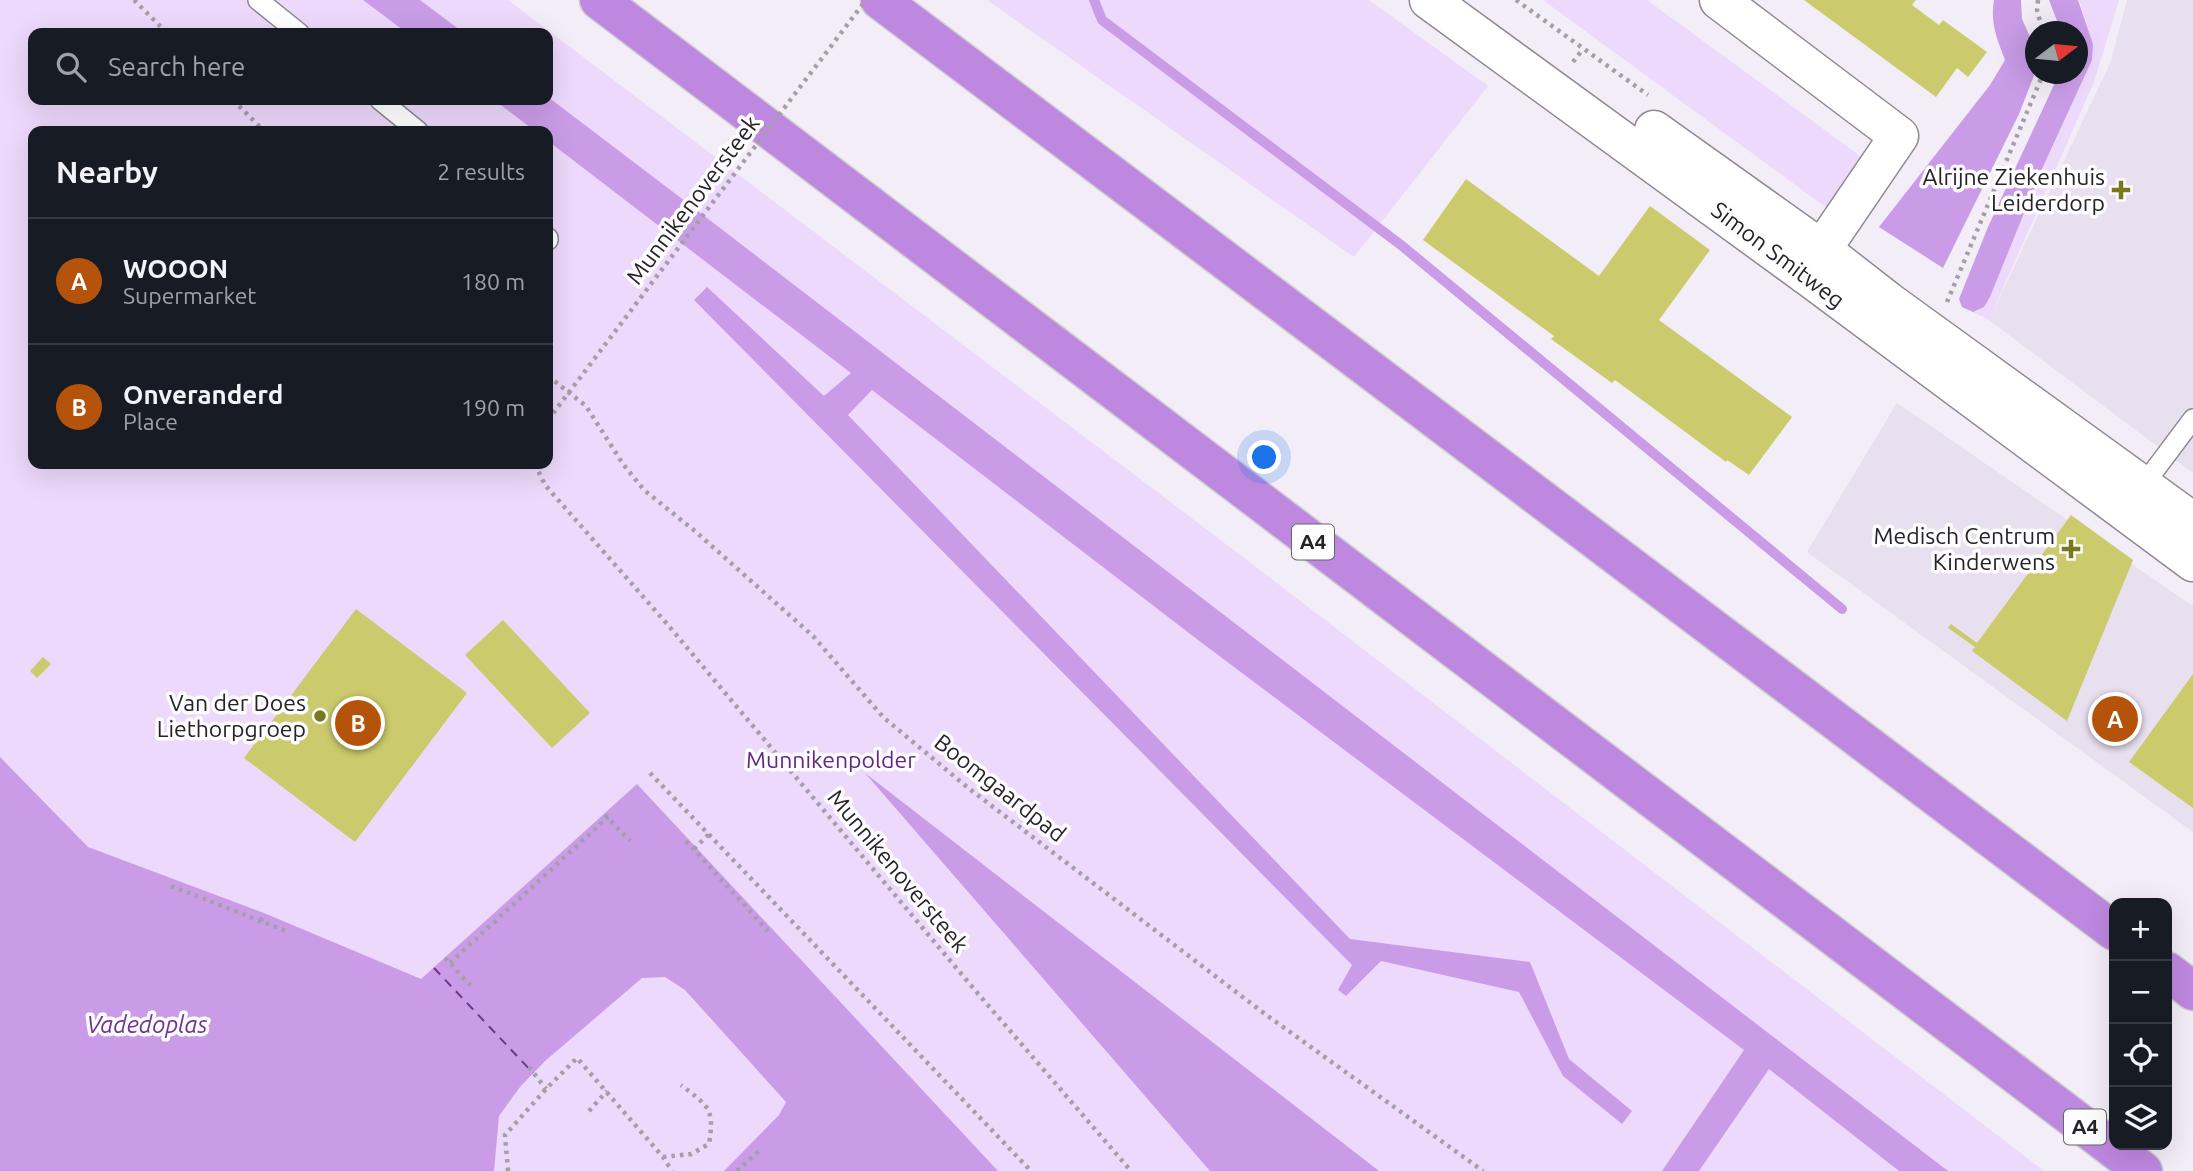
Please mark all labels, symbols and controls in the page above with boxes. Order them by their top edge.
north arrow [2025,21,2088,84]
search box [28,28,553,105]
icon: search [52,48,90,86]
text: Search here [108,52,245,81]
street label: Munnikenoversteek [621,110,764,289]
text: Nearby [56,155,158,189]
text: 2 results [437,159,525,184]
place label: Alrijne Ziekenhuis Leiderdorp [1923,164,2105,215]
marker: Alrijne Ziekenhuis Leiderdorp [2111,180,2131,200]
street label: Simon Smitweg [1707,197,1850,313]
text: WOOON [123,254,228,283]
text: A [71,269,87,294]
text: 180 m [461,269,525,294]
text: Supermarket [123,283,256,308]
text: Onveranderd [123,380,283,409]
text: B [71,395,87,420]
text: 190 m [461,395,525,420]
text: Place [123,409,178,434]
your location [1247,440,1281,474]
place label: Medisch Centrum Kinderwens [1874,523,2055,574]
road number: A4 [1292,524,1334,560]
marker: Medisch Centrum Kinderwens [2061,539,2081,559]
place label: Van der Does Liethorpgroep [157,690,306,741]
pin: A [2092,693,2138,745]
pin: B [335,697,381,749]
marker: Van der Does Liethorpgroep [312,708,328,724]
street label: Boomgaardpad [930,729,1071,846]
park label: Munnikenpolder [746,747,916,772]
street label: Munnikenoversteek [823,785,974,957]
map controls [2109,898,2172,1150]
button: + [2109,898,2172,961]
button: − [2109,961,2172,1024]
water label: Vadedoplas [87,1011,207,1038]
button: locate [2109,1024,2172,1087]
button: layers [2109,1087,2172,1150]
road number: A4 [2064,1110,2106,1144]

